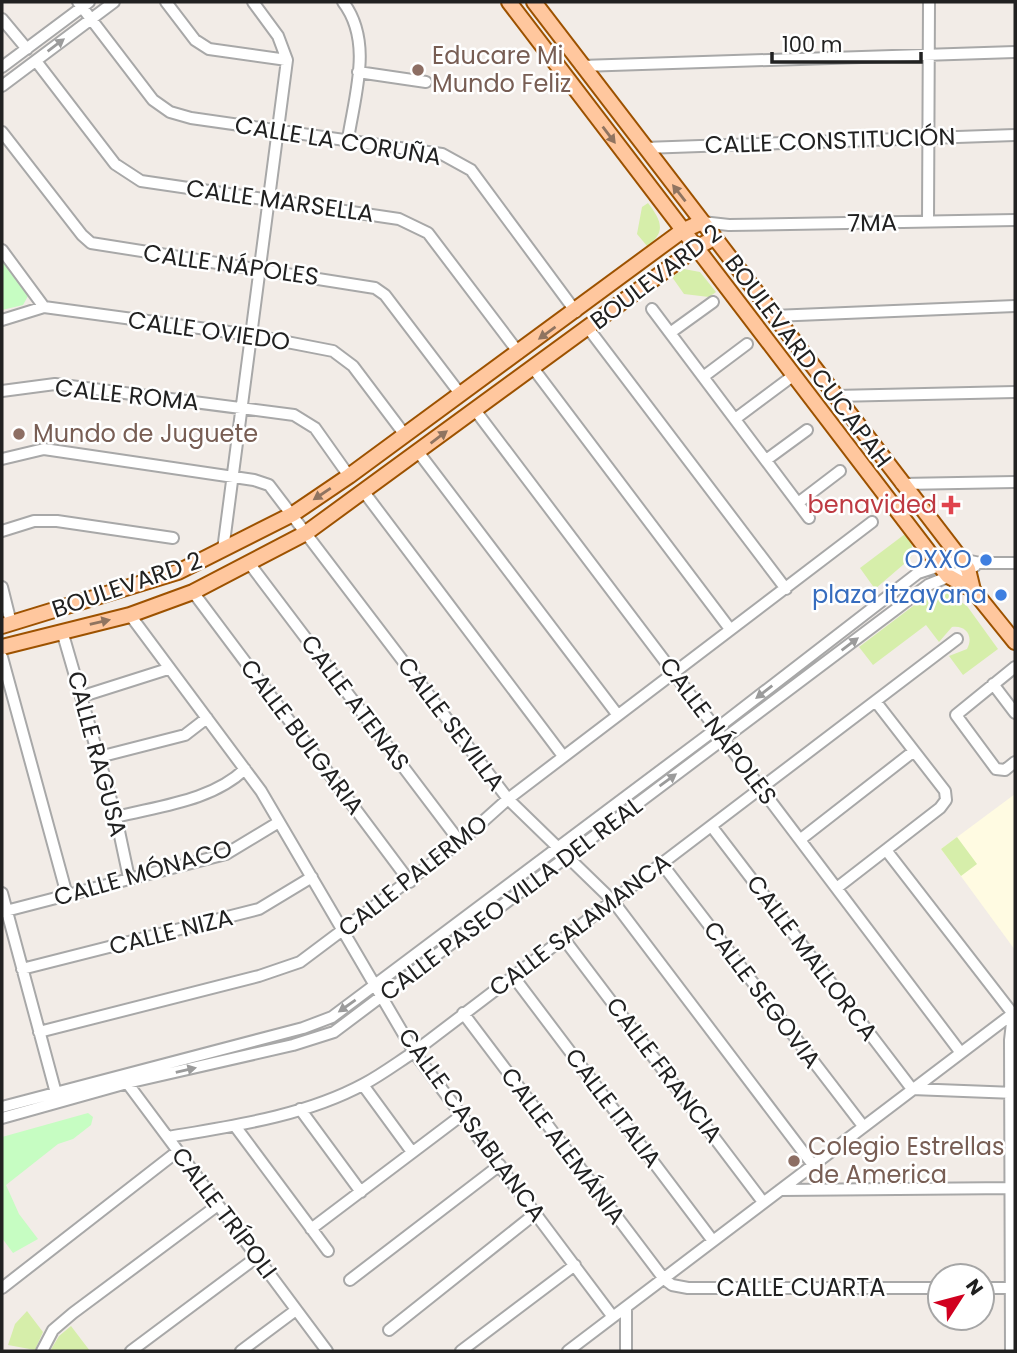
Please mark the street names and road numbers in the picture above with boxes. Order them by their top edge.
street label: CALLE LA CORUÑA [233,108,444,173]
street label: CALLE CONSTITUCIÓN [704,120,956,161]
street label: CALLE MARSELLA [184,171,376,230]
street label: 7MA [847,206,897,239]
street label: BOULEVARD 2 [583,216,728,337]
street label: CALLE NÁPOLES [141,236,321,293]
street label: BOULEVARD CUCAPAH [717,247,899,474]
street label: CALLE OVIEDO [126,303,292,358]
street label: CALLE ROMA [53,371,201,418]
street label: BOULEVARD 2 [47,543,206,626]
street label: CALLE ATENAS [293,628,418,778]
street label: CALLE SEVILLA [390,650,513,797]
street label: CALLE NÁPOLES [652,650,785,811]
street label: CALLE BULGARIA [233,652,372,821]
street label: CALLE RAGUSA [60,667,135,840]
street label: CALLE PASEO VILLA DEL REAL [373,789,649,1008]
street label: CALLE PALERMO [331,807,494,944]
street label: CALLE MÓNACO [50,831,236,914]
street label: CALLE SALAMANCA [482,845,677,1004]
street label: CALLE MALLORCA [739,868,886,1047]
street label: CALLE NIZA [106,900,236,963]
street label: CALLE SEGOVIA [696,914,829,1075]
street label: CALLE FRANCIA [599,990,730,1149]
street label: CALLE CASABLANCA [391,1021,554,1228]
street label: CALLE ITALIA [558,1041,669,1174]
street label: CALLE ALEMÁNIA [493,1060,633,1231]
street label: CALLE TRÍPOLI [164,1140,285,1285]
street label: CALLE CUARTA [717,1271,885,1304]

